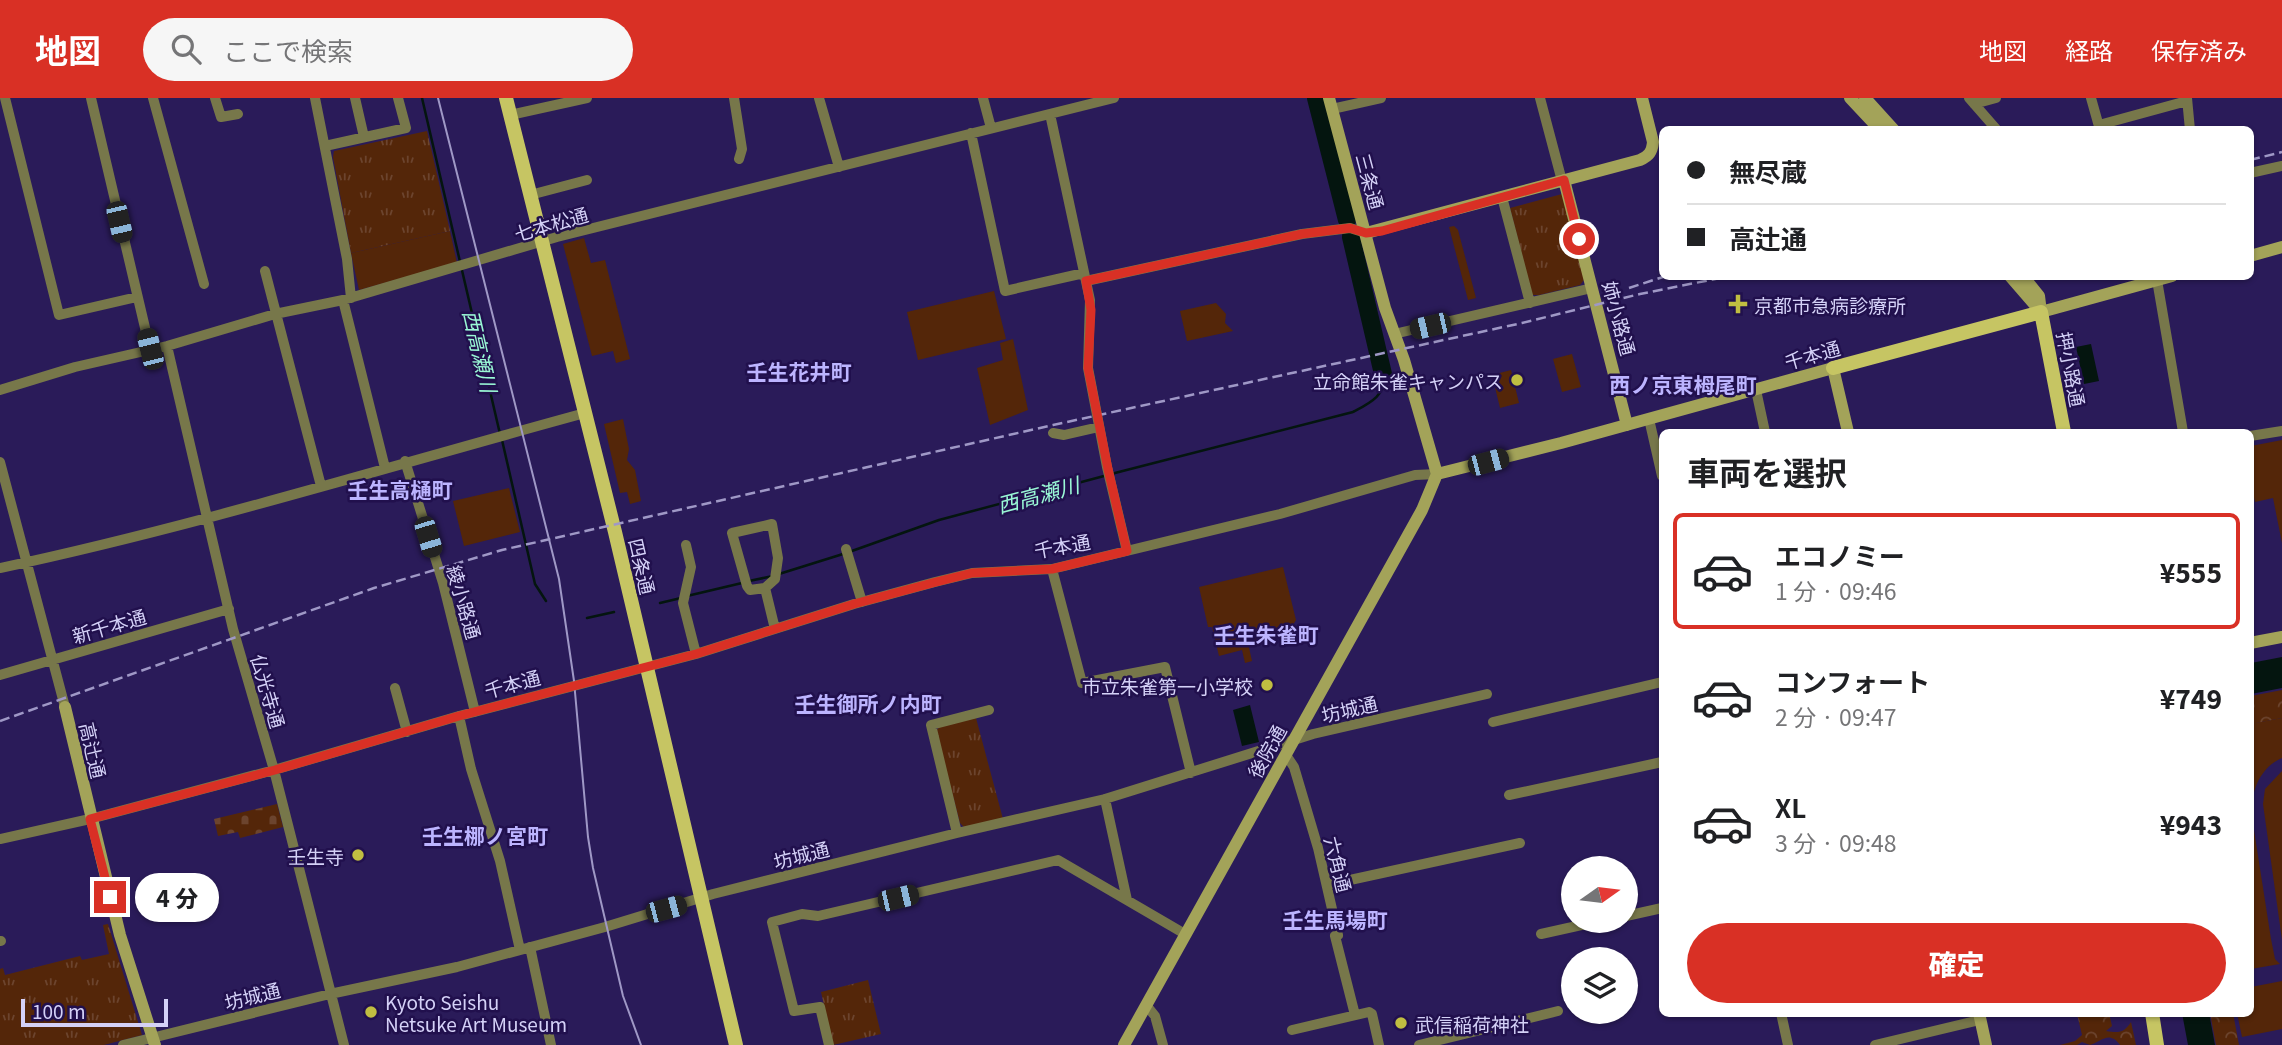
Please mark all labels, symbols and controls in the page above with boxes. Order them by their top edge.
search box [143,18,633,81]
text: 地図 [35,25,101,73]
icon: search [167,30,205,68]
text: ここで検索 [223,31,353,68]
text: 地図 [1979,32,2027,67]
text: 経路 [2065,32,2113,67]
text: 保存済み [2151,32,2247,67]
street label: 三条通 [1351,150,1391,212]
text: 無尽蔵 [1729,152,1807,189]
car [105,199,134,245]
street label: 七本松通 [511,200,591,246]
text: 高辻通 [1729,219,1807,256]
route start [1563,223,1595,255]
street label: 姉小路通 [1597,278,1643,358]
place label: 京都市急病診療所 [1754,291,1906,318]
marker: 京都市急病診療所 [1728,294,1748,314]
water label: 西高瀬川 [457,307,506,397]
car [1408,311,1453,341]
car [135,326,166,372]
street label: 押小路通 [2051,329,2093,409]
street label: 千本通 [1781,333,1843,375]
district label: 壬生花井町 [747,356,852,386]
place label: 立命館朱雀キャンパス [1313,367,1503,394]
district label: 西ノ京東栂尾町 [1610,369,1757,399]
marker: 立命館朱雀キャンパス [1509,372,1525,388]
car [1465,446,1512,478]
text: 車両を選択 [1687,448,1847,494]
water label: 西高瀬川 [994,468,1084,519]
district label: 壬生高樋町 [348,474,453,504]
car [412,514,445,560]
street label: 千本通 [1032,527,1092,563]
street label: 四条通 [623,535,663,597]
text: エコノミー [1775,536,1905,573]
icon: car [1691,540,1754,603]
text: ¥555 [2160,553,2222,590]
street label: 綾小路通 [442,562,488,642]
text: 1 分 · 09:46 [1775,573,1897,607]
street label: 新千本通 [69,602,149,648]
district label: 壬生朱雀町 [1214,619,1319,649]
street label: 仏光寺通 [246,651,292,731]
text: コンフォート [1775,662,1930,699]
street label: 千本通 [481,663,543,703]
icon: car [1691,666,1754,729]
place label: 市立朱雀第一小学校 [1082,672,1253,699]
marker: 市立朱雀第一小学校 [1259,677,1275,693]
text: ¥749 [2160,679,2222,716]
district label: 壬生御所ノ内町 [795,688,942,718]
street label: 坊城通 [1318,688,1380,728]
text: 2 分 · 09:47 [1775,699,1897,733]
street label: 高辻通 [74,719,114,781]
street label: 後院通 [1240,720,1292,782]
text: XL [1775,788,1806,825]
icon: car [1691,792,1754,855]
text: ¥943 [2160,805,2222,842]
district label: 壬生梛ノ宮町 [422,820,548,850]
text: 3 分 · 09:48 [1775,825,1897,859]
street label: 六角通 [1319,833,1359,895]
street label: 坊城通 [770,834,832,874]
place label: 壬生寺 [287,842,344,869]
marker: 壬生寺 [350,847,366,863]
north arrow [1561,856,1638,933]
map controls [1561,856,1638,1024]
callout: 4 分 [134,872,218,922]
text: 4 分 [156,880,198,914]
route end [94,881,126,913]
car [876,883,921,913]
car [643,893,690,925]
district label: 壬生馬場町 [1283,904,1388,934]
button: 確定 [1687,923,2226,1003]
button: layers [1561,947,1638,1024]
street label: 坊城通 [221,975,283,1015]
place label: Kyoto Seishu Netsuke Art Museum [385,988,567,1037]
scale bar [21,996,168,1028]
text: 100 m [32,997,86,1024]
marker: Kyoto Seishu Netsuke Art Museum [363,1004,379,1020]
place label: 武信稲荷神社 [1415,1010,1529,1037]
marker: 武信稲荷神社 [1393,1015,1409,1031]

